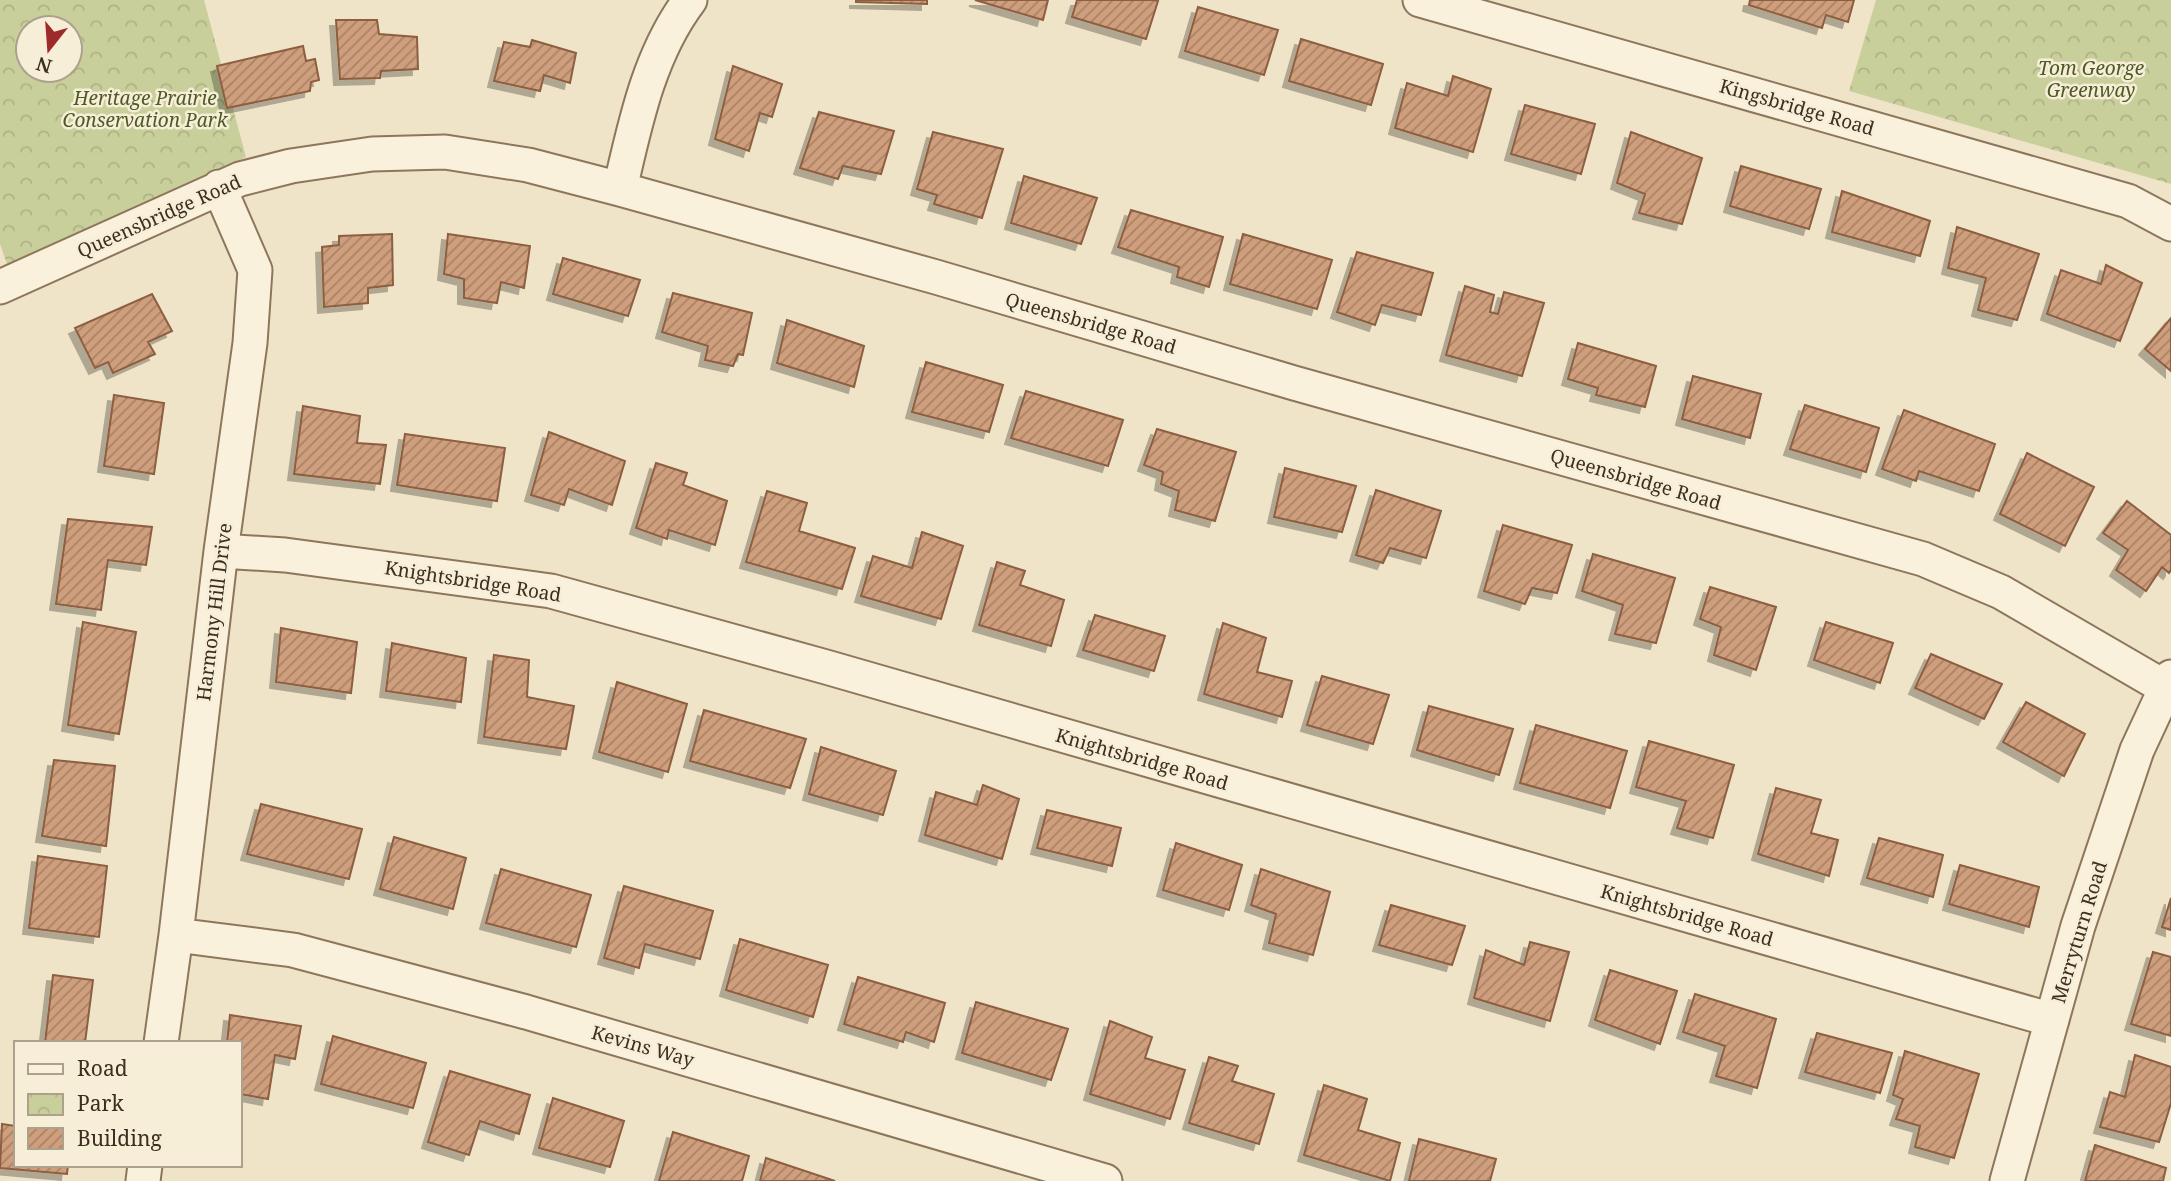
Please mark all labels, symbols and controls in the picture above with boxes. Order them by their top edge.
north arrow [14,14,84,84]
text: N [33,51,55,80]
park label: Tom George Greenway [2038,55,2144,103]
street label: Kingsbridge Road [1717,72,1878,142]
park label: Heritage Prairie Conservation Park [63,85,229,133]
street label: Queensbridge Road [73,168,245,264]
street label: Queensbridge Road [1002,286,1180,360]
street label: Queensbridge Road [1547,442,1725,516]
street label: Harmony Hill Drive [190,522,238,702]
street label: Knightsbridge Road [383,554,564,608]
street label: Knightsbridge Road [1053,722,1232,796]
street label: Merryturn Road [2045,857,2113,1006]
street label: Knightsbridge Road [1598,878,1777,952]
street label: Kevins Way [589,1019,698,1073]
legend [14,1041,242,1167]
text: Road [77,1054,128,1082]
text: Park [77,1089,124,1117]
text: Building [77,1124,162,1152]

